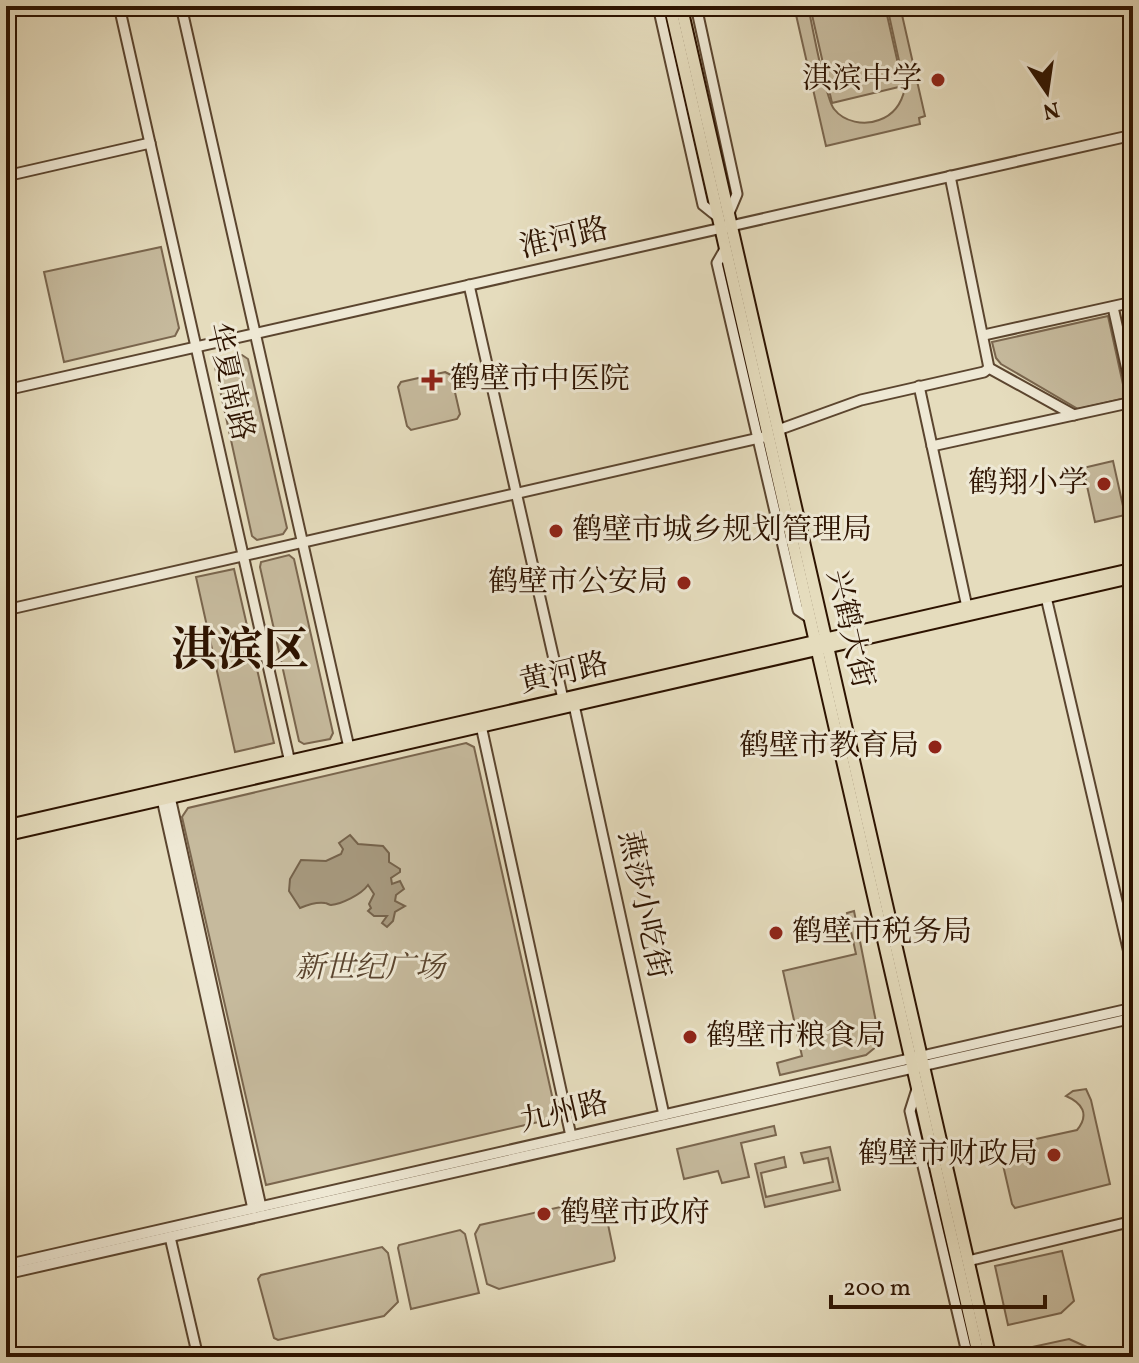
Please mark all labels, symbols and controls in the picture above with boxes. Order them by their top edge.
north arrow [1007,52,1087,132]
place label: 淇滨中学 [802,59,922,101]
marker: 淇滨中学 [929,71,947,89]
text: N [1040,92,1062,126]
street label: 淮河路 [515,208,613,270]
street label: 华夏南路 [195,319,263,445]
place label: 鹤壁市中医院 [450,359,630,401]
marker: 鹤壁市中医院 [421,369,443,391]
place label: 鹤翔小学 [968,463,1088,505]
marker: 鹤翔小学 [1095,475,1113,493]
place label: 鹤壁市城乡规划管理局 [572,510,872,552]
marker: 鹤壁市城乡规划管理局 [547,522,565,540]
place label: 鹤壁市公安局 [488,562,668,604]
street label: 兴鹤大街 [815,566,883,692]
marker: 鹤壁市公安局 [675,574,693,592]
district label: 淇滨区 [171,621,309,685]
street label: 黄河路 [515,643,613,705]
place label: 鹤壁市教育局 [739,726,919,768]
marker: 鹤壁市教育局 [926,738,944,756]
street label: 燕莎小吃街 [607,827,679,983]
place label: 鹤壁市税务局 [792,912,972,954]
marker: 鹤壁市税务局 [767,924,785,942]
park label: 新世纪广场 [295,948,448,990]
place label: 鹤壁市粮食局 [706,1016,886,1058]
marker: 鹤壁市粮食局 [681,1028,699,1046]
street label: 九州路 [515,1082,613,1144]
place label: 鹤壁市财政局 [858,1134,1038,1176]
marker: 鹤壁市财政局 [1045,1146,1063,1164]
place label: 鹤壁市政府 [560,1193,710,1235]
marker: 鹤壁市政府 [535,1205,553,1223]
scale bar [831,1259,1045,1309]
text: 200 m [843,1272,911,1306]

